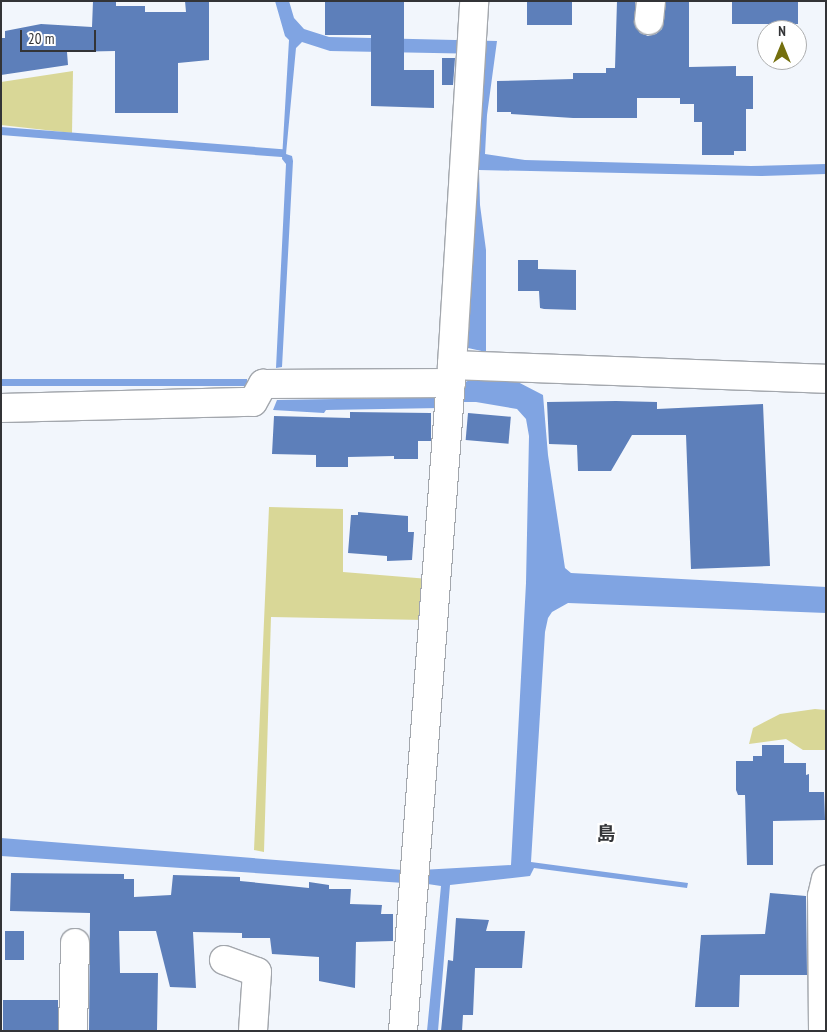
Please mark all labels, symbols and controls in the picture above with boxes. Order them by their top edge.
scale bar [22,20,99,52]
north arrow [757,20,807,70]
text: N [778,22,786,40]
text: 20 m [28,29,54,48]
district label: 島 [597,823,615,845]

